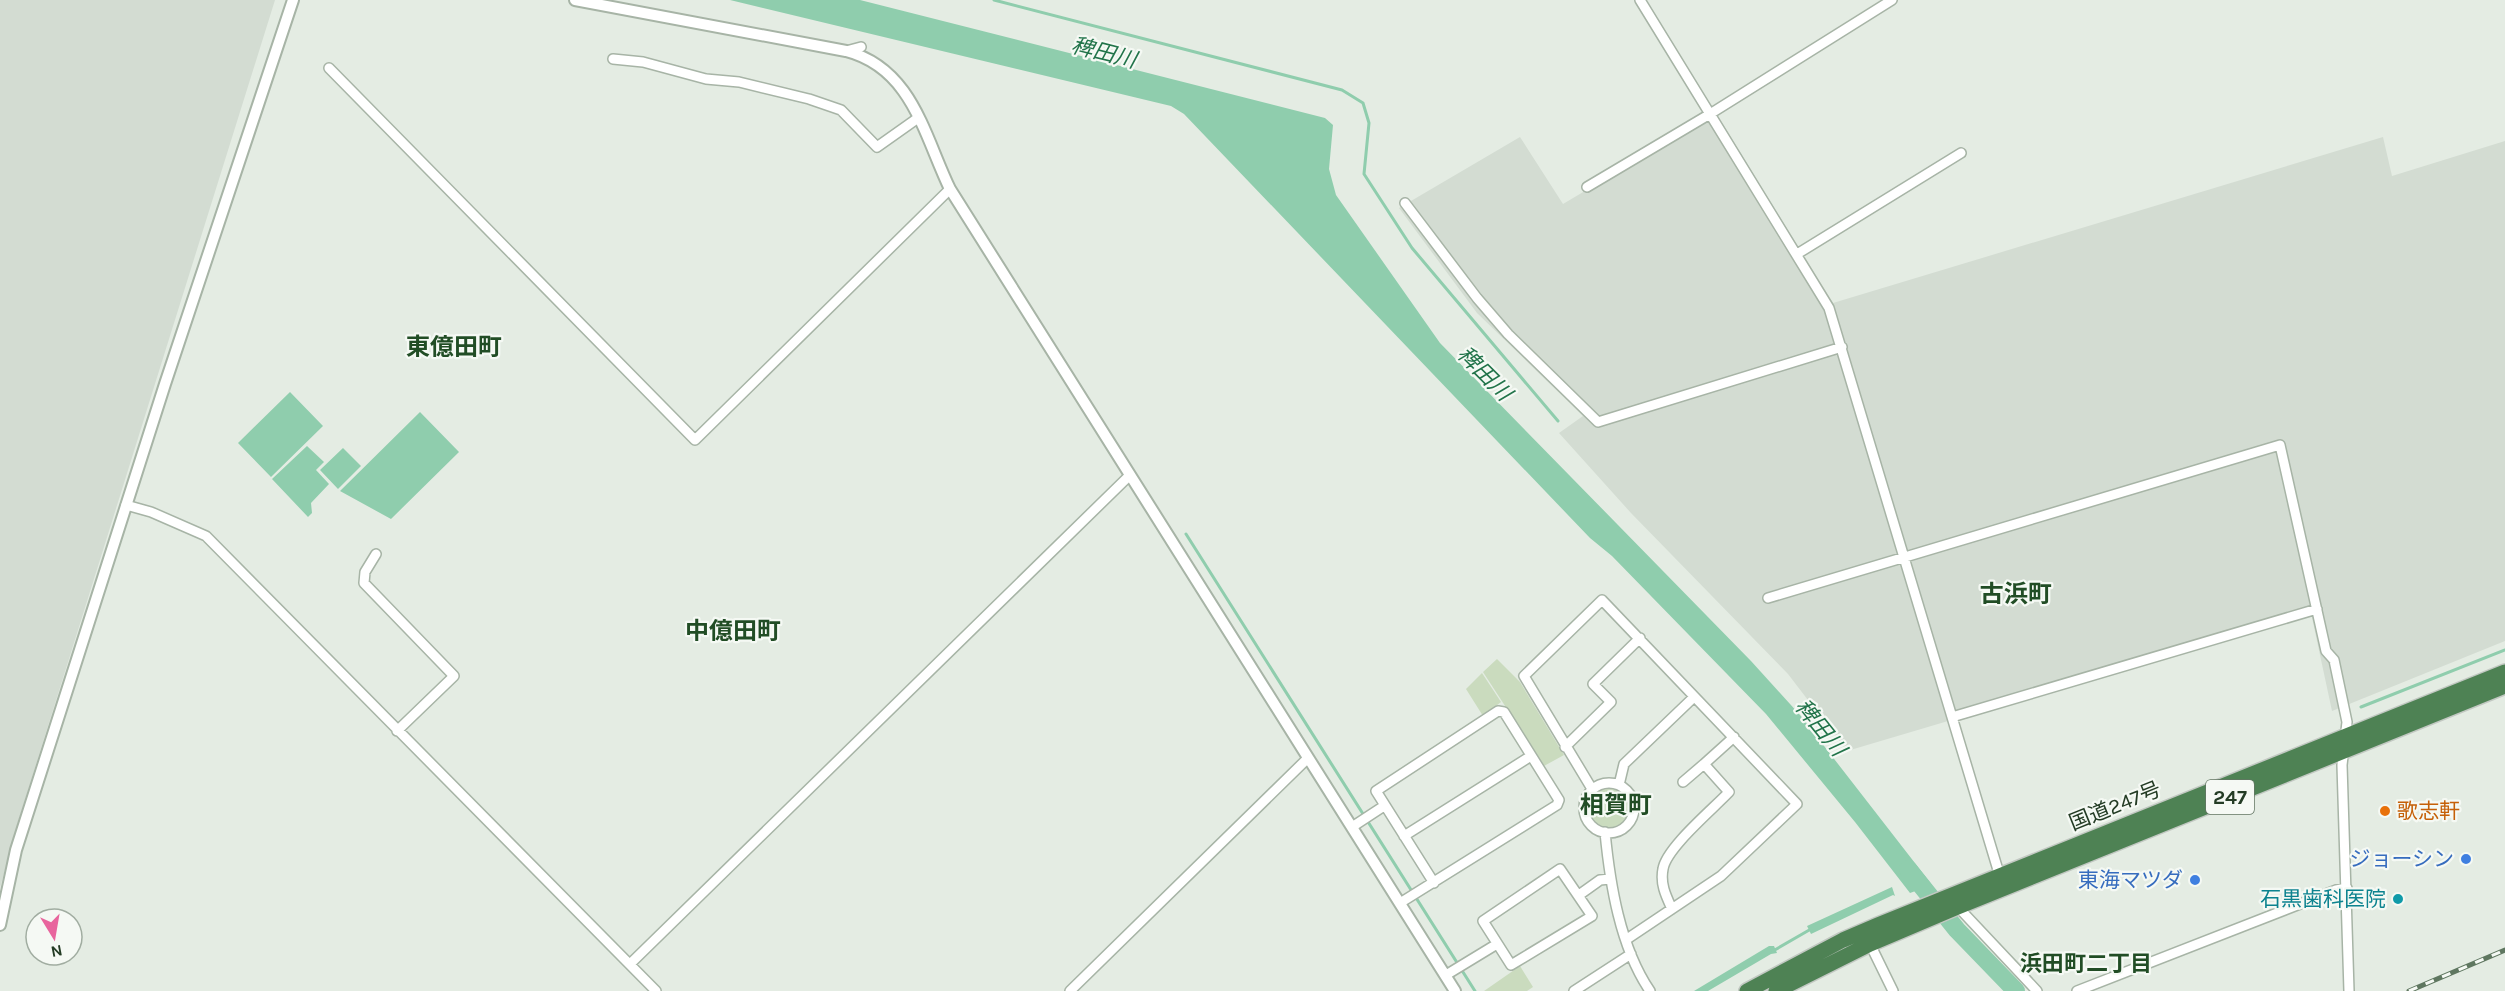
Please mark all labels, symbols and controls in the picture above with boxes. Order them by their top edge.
water label: 稗田川 [1069,32,1141,74]
district label: 東億田町 [406,333,502,361]
water label: 稗田川 [1452,341,1518,408]
district label: 古浜町 [1980,580,2052,608]
district label: 中億田町 [685,617,781,645]
water label: 稗田川 [1789,694,1852,763]
street label: 国道247号 [2066,777,2164,835]
road number: 247 [2206,780,2254,814]
district label: 相賀町 [1580,791,1652,819]
place label: 歌志軒 [2397,799,2460,823]
marker: 歌志軒 [2378,804,2392,818]
place label: ジョーシン [2349,847,2454,871]
marker: ジョーシン [2459,852,2473,866]
place label: 東海マツダ [2078,868,2183,892]
marker: 東海マツダ [2188,873,2202,887]
place label: 石黒歯科医院 [2260,887,2386,911]
marker: 石黒歯科医院 [2391,892,2405,906]
north arrow [24,907,84,967]
text: N [49,941,64,962]
district label: 浜田町二丁目 [2020,951,2152,977]

